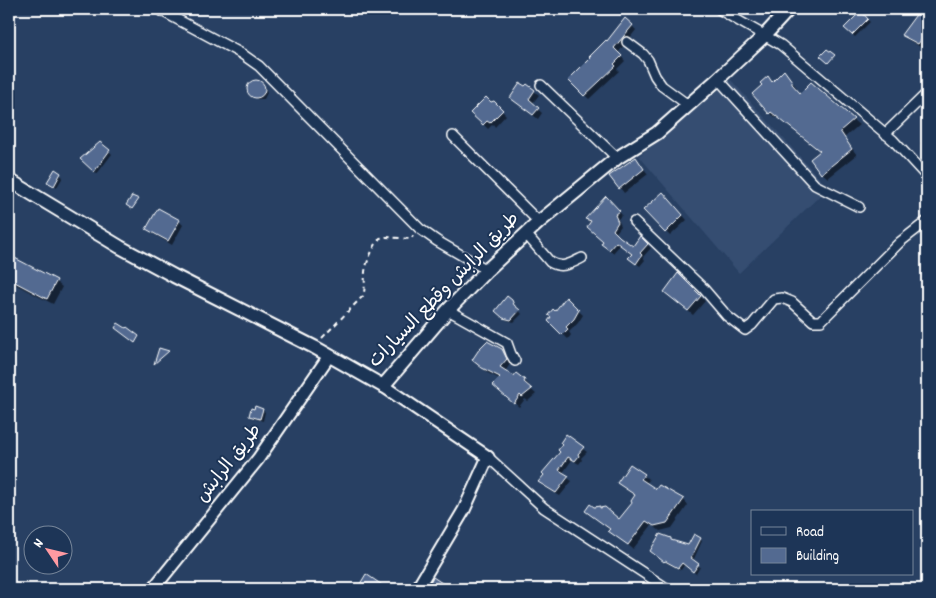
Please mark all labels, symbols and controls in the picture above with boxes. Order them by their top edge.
street label: طريق الرابش وقطع السيارات [363,207,527,375]
street label: طريق الرابش [191,419,269,509]
legend [751,510,914,576]
text: Road [796,522,824,544]
north arrow [22,526,72,576]
text: N [29,535,49,552]
text: Building [796,546,839,568]

